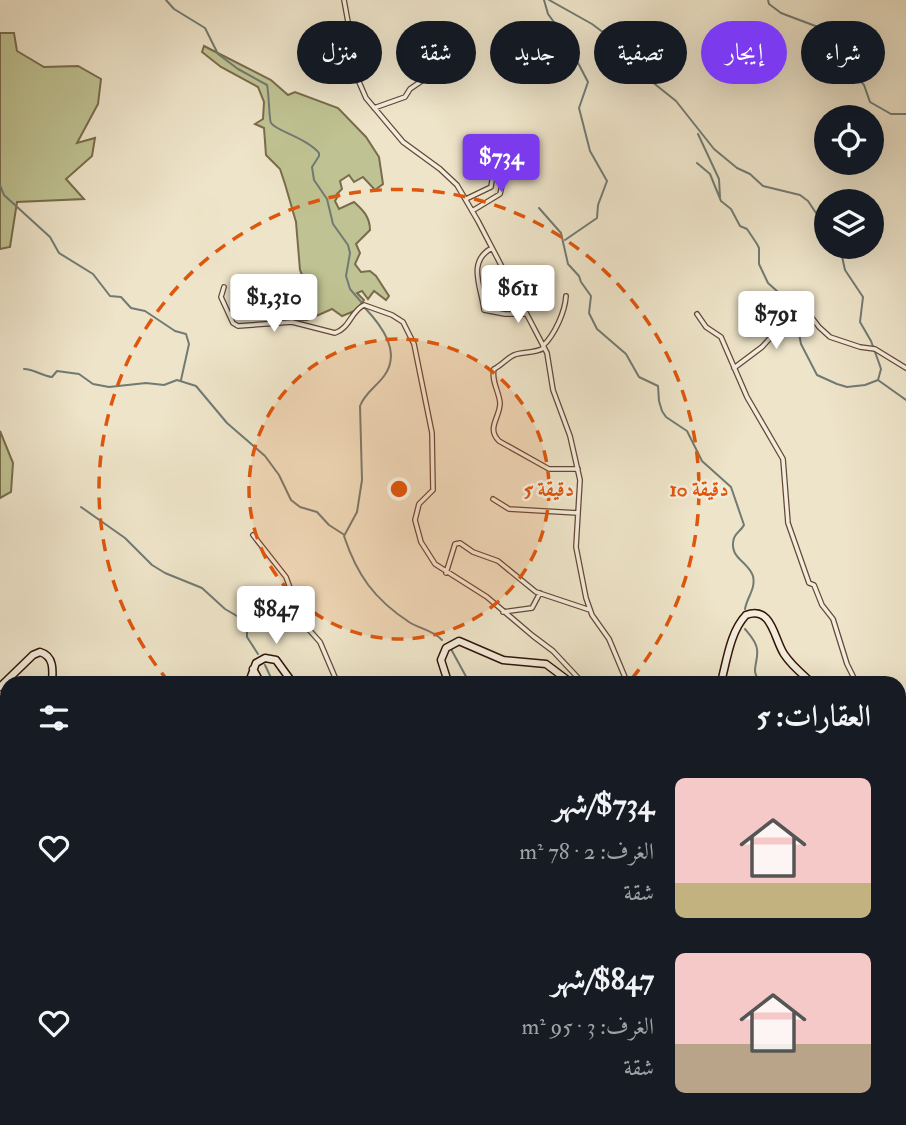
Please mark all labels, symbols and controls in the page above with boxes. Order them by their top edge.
chip: منزل [297,21,382,84]
chip: شقة [396,21,476,84]
chip: جديد [490,21,580,84]
chip: تصفية [594,21,687,84]
chip: إيجار [701,21,787,84]
chip: شراء [801,21,885,84]
map controls [814,105,884,259]
button: locate [814,105,884,175]
pin: $734 [460,134,542,194]
text: $734 [479,142,523,171]
button: layers [814,189,884,259]
pin: $611 [477,266,559,325]
text: $611 [498,273,538,302]
pin: $1,310 [217,274,331,334]
text: $1,310 [246,282,302,311]
pin: $791 [735,292,817,351]
text: $791 [754,299,798,328]
text: 5 دقيقة [524,476,574,503]
text: 10 دقيقة [669,476,729,503]
centre of rings [387,477,411,501]
pin: $847 [235,586,317,646]
text: $847 [253,594,299,623]
text: العقارات: 5 [757,698,871,735]
icon: filters [35,699,73,737]
text: $734/شهر [553,786,654,823]
icon: home [731,806,815,890]
icon: heart [35,829,73,867]
text: الغرف: 2 · 78 m² [519,837,654,866]
text: شقة [624,878,654,907]
text: $847/شهر [551,961,654,998]
icon: home [731,981,815,1065]
icon: heart [35,1004,73,1042]
text: الغرف: 3 · 95 m² [521,1012,654,1041]
text: شقة [624,1053,654,1082]

